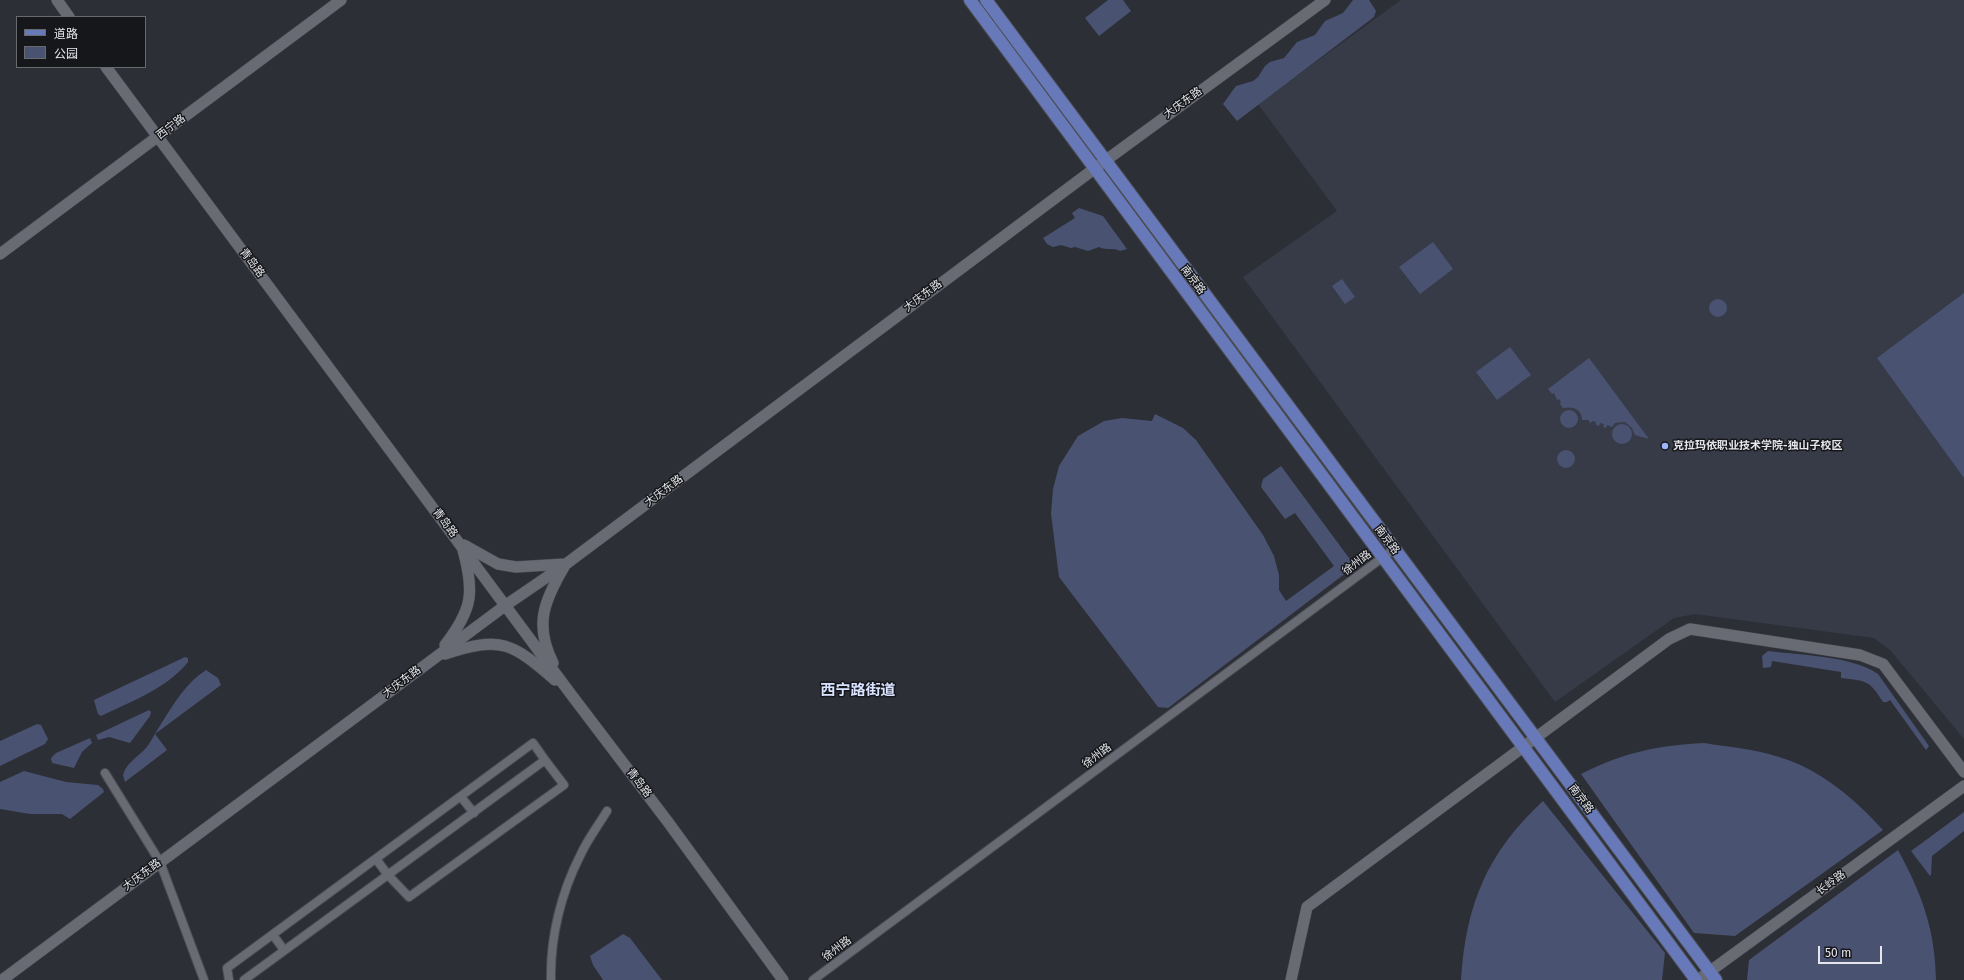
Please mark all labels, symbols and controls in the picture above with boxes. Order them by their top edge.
legend [16,16,146,68]
text: 道路 [54,27,78,41]
text: 公园 [54,47,78,61]
street label: 大庆东路 [1161,85,1205,121]
street label: 西宁路 [154,112,188,142]
street label: 青岛路 [237,246,267,280]
street label: 南京路 [1178,263,1208,297]
street label: 大庆东路 [901,277,945,315]
place label: 克拉玛依职业技术学院-独山子校区 [1673,439,1842,453]
marker: 克拉玛依职业技术学院-独山子校区 [1660,441,1670,451]
street label: 大庆东路 [642,472,686,510]
street label: 青岛路 [430,506,460,540]
street label: 南京路 [1372,523,1402,557]
street label: 徐州路 [1340,548,1374,578]
street label: 大庆东路 [380,663,424,701]
district label: 西宁路街道 [821,682,895,700]
street label: 徐州路 [1080,741,1114,771]
street label: 青岛路 [624,766,654,800]
street label: 南京路 [1566,782,1596,816]
street label: 大庆东路 [120,856,164,894]
street label: 长岭路 [1814,868,1848,898]
street label: 徐州路 [820,934,854,964]
scale bar [1820,938,1884,964]
text: 50 m [1825,946,1851,960]

